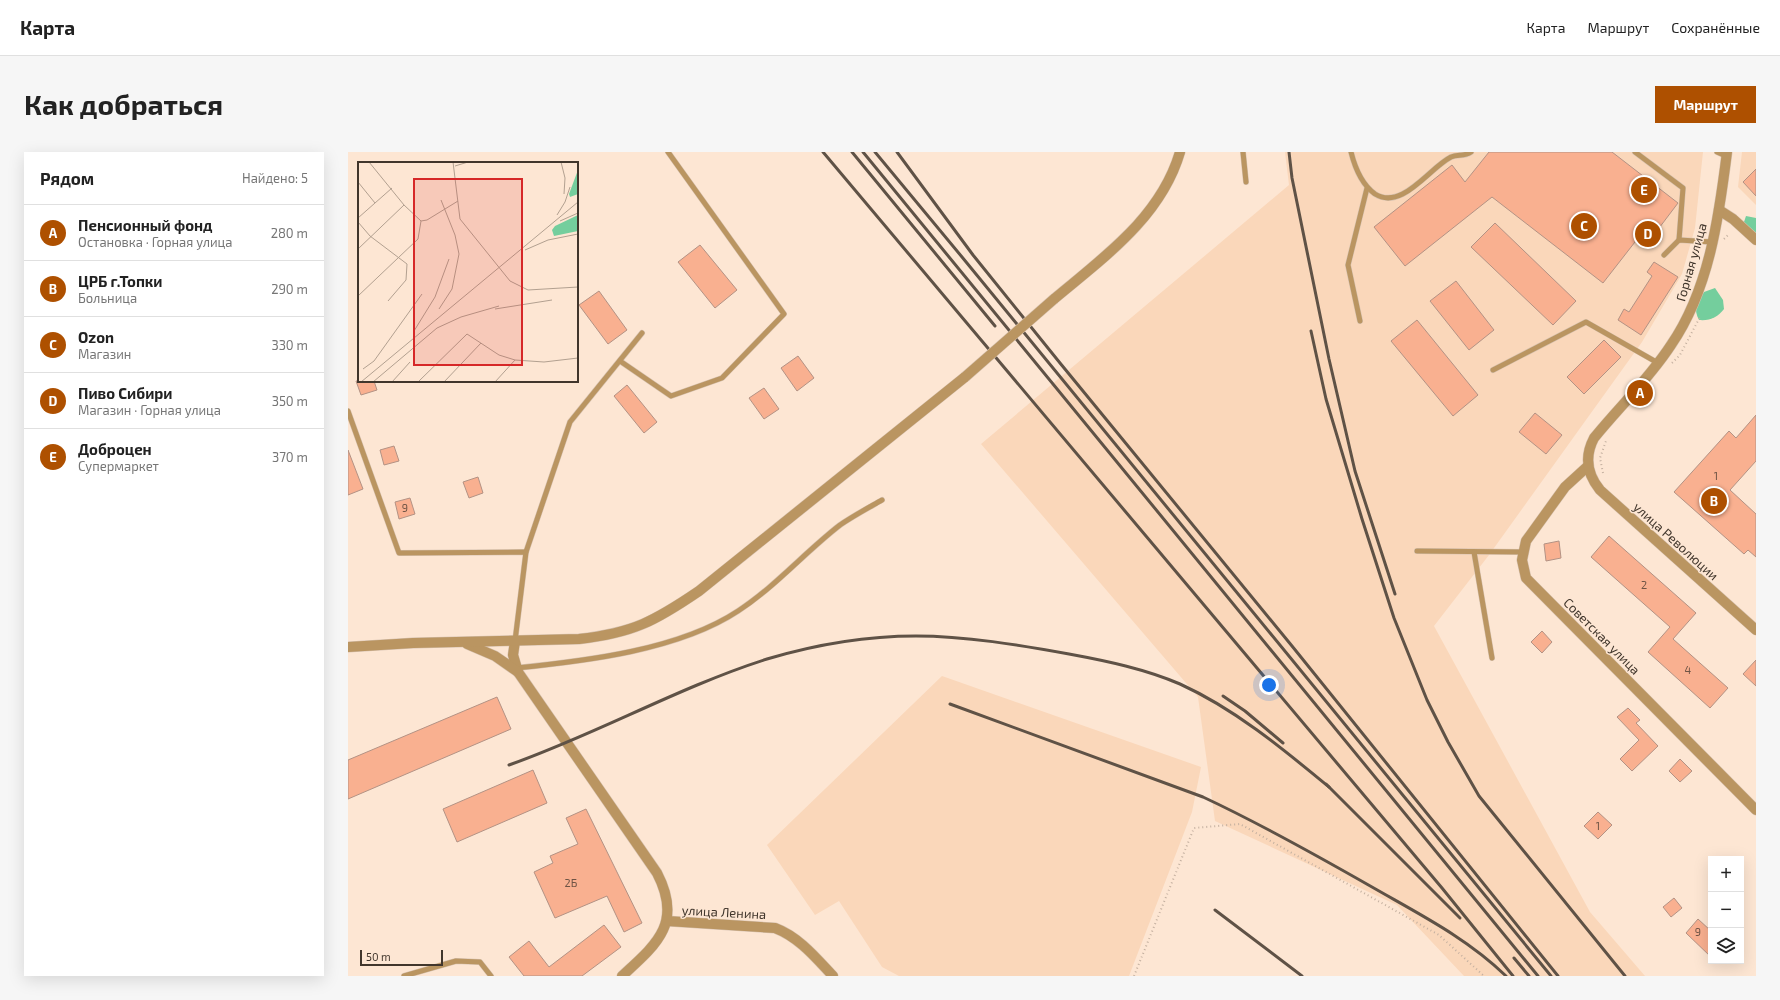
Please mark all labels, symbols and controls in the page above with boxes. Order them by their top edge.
text: Карта [20,16,75,39]
text: Карта [1527,19,1565,36]
text: Маршрут [1587,19,1649,36]
text: Сохранённые [1671,19,1760,36]
button: Маршрут [1655,86,1756,123]
text: Как добраться [24,87,223,121]
inset map [358,162,578,382]
text: Рядом [40,168,94,188]
text: Найдено: 5 [242,170,308,186]
pin: E [1631,175,1657,205]
pin: C [1571,211,1597,241]
text: Пенсионный фонд [78,216,213,234]
pin: D [1635,219,1661,249]
street label: Горная улица [1672,221,1710,303]
text: A [49,225,57,241]
text: 280 m [271,225,308,241]
text: Остановка · Горная улица [78,234,233,250]
text: ЦРБ г.Топки [78,272,163,290]
text: B [49,281,57,297]
text: 290 m [271,281,308,297]
text: Больница [78,290,137,306]
text: Ozon [78,328,114,346]
text: C [49,337,57,353]
text: 330 m [271,337,308,353]
text: Магазин [78,346,131,362]
pin: A [1627,378,1653,408]
text: Пиво Сибири [78,384,173,402]
text: D [49,393,57,409]
text: 350 m [272,393,308,409]
text: Магазин · Горная улица [78,402,221,418]
text: Доброцен [78,440,152,458]
text: E [49,449,57,465]
text: 370 m [272,449,308,465]
text: Супермаркет [78,458,159,474]
house number: 1 [1714,469,1718,482]
pin: B [1701,486,1727,516]
street label: улица Революции [1630,499,1722,583]
house number: 9 [402,501,408,514]
house number: 2 [1641,578,1647,591]
street label: Советская улица [1560,594,1644,678]
house number: 4 [1685,663,1692,676]
your location [1259,675,1279,695]
house number: 1 [1596,819,1600,832]
map controls [1708,856,1744,964]
button: + [1708,856,1744,892]
house number: 2Б [565,876,578,889]
button: − [1708,892,1744,928]
street label: улица Ленина [681,902,767,922]
house number: 9 [1695,925,1701,938]
button: layers [1708,928,1744,964]
scale bar [360,948,443,967]
text: 50 m [366,950,391,963]

